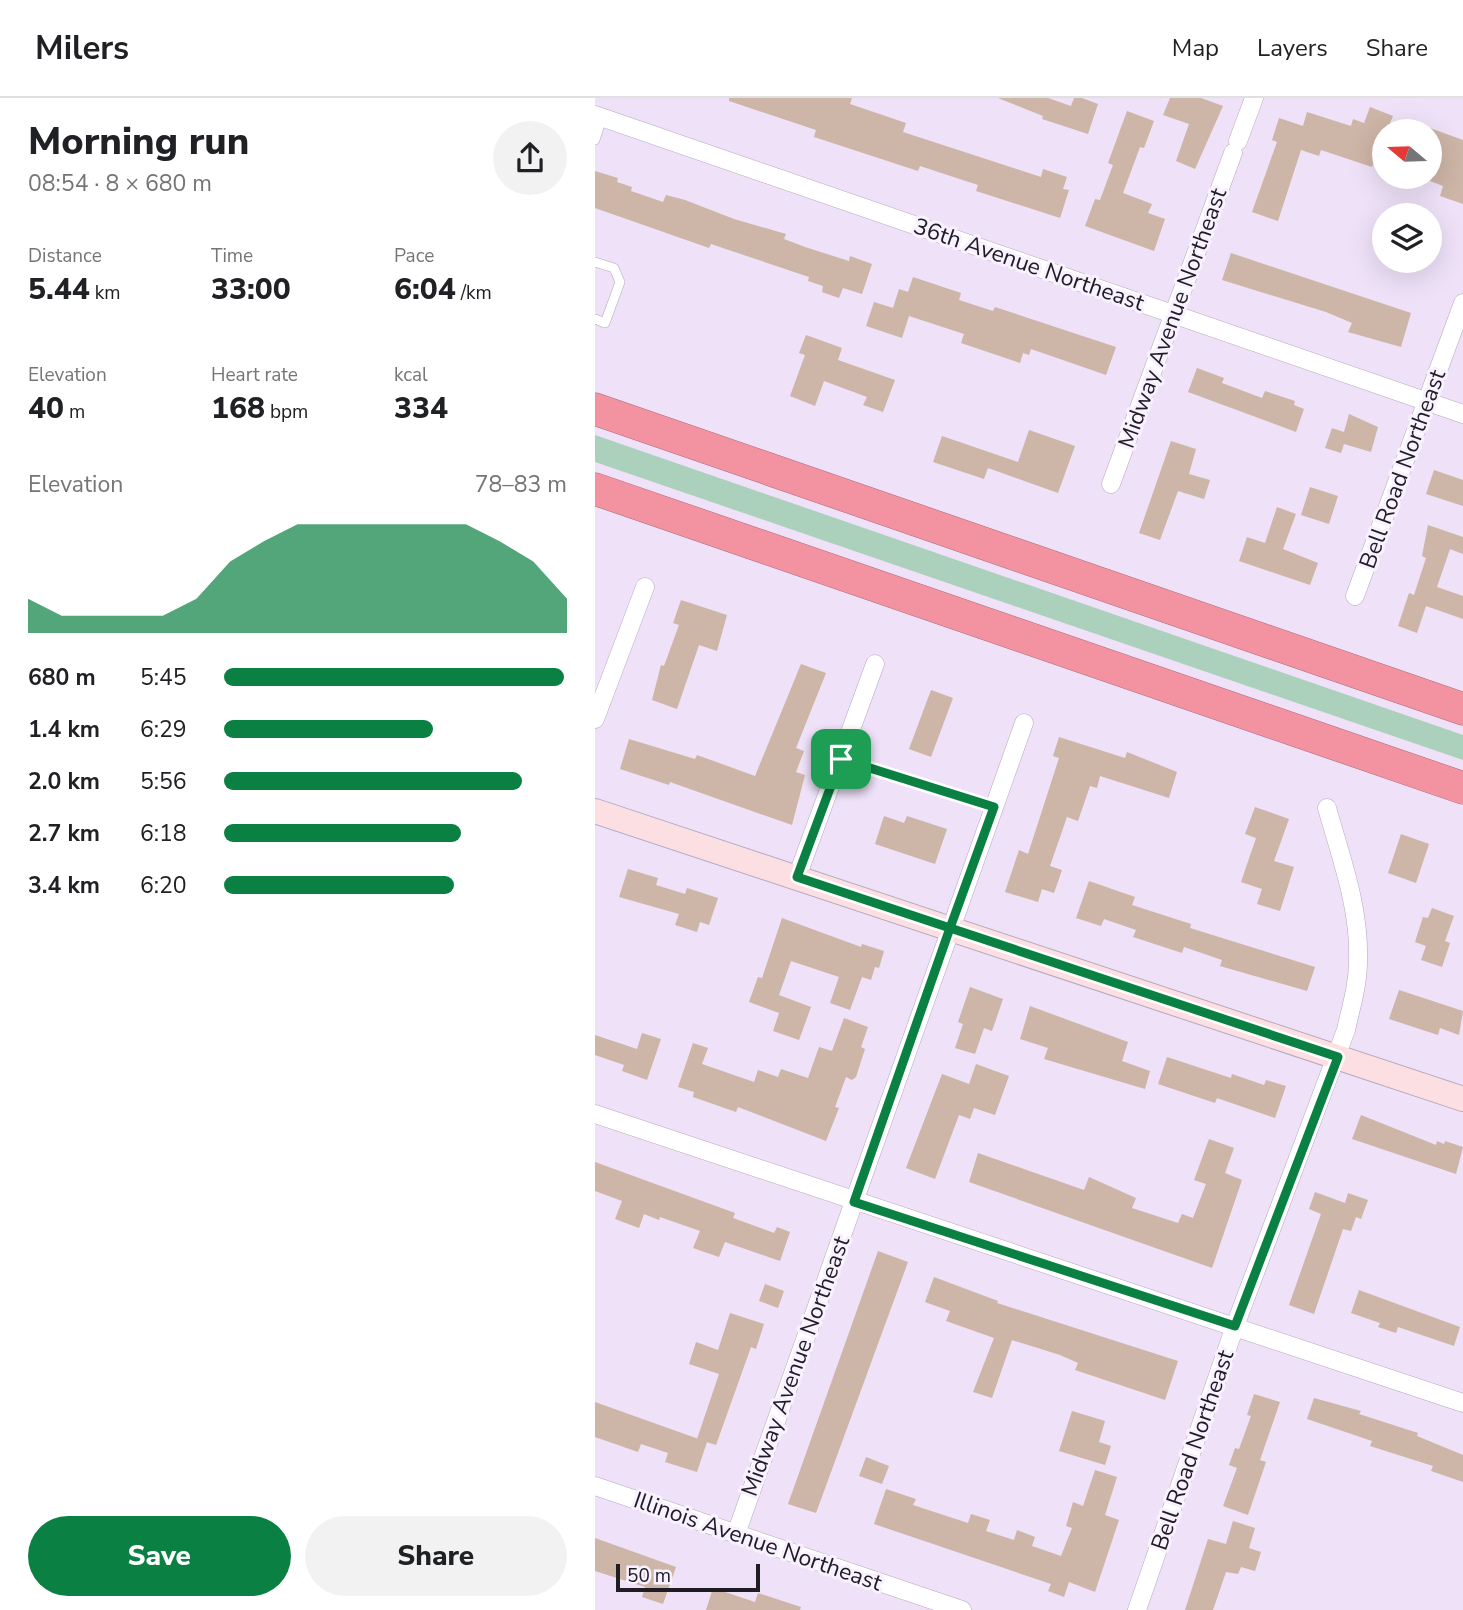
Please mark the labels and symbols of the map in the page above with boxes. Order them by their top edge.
north arrow [1372,119,1442,189]
street label: Midway Avenue Northeast [1111,183,1234,453]
street label: 36th Avenue Northeast [909,210,1149,319]
street label: Bell Road Northeast [1352,364,1453,573]
pin [811,729,871,789]
street label: Midway Avenue Northeast [734,1231,857,1501]
street label: Bell Road Northeast [1144,1345,1242,1554]
street label: Illinois Avenue Northeast [630,1484,887,1599]
scale bar [616,1561,759,1593]

